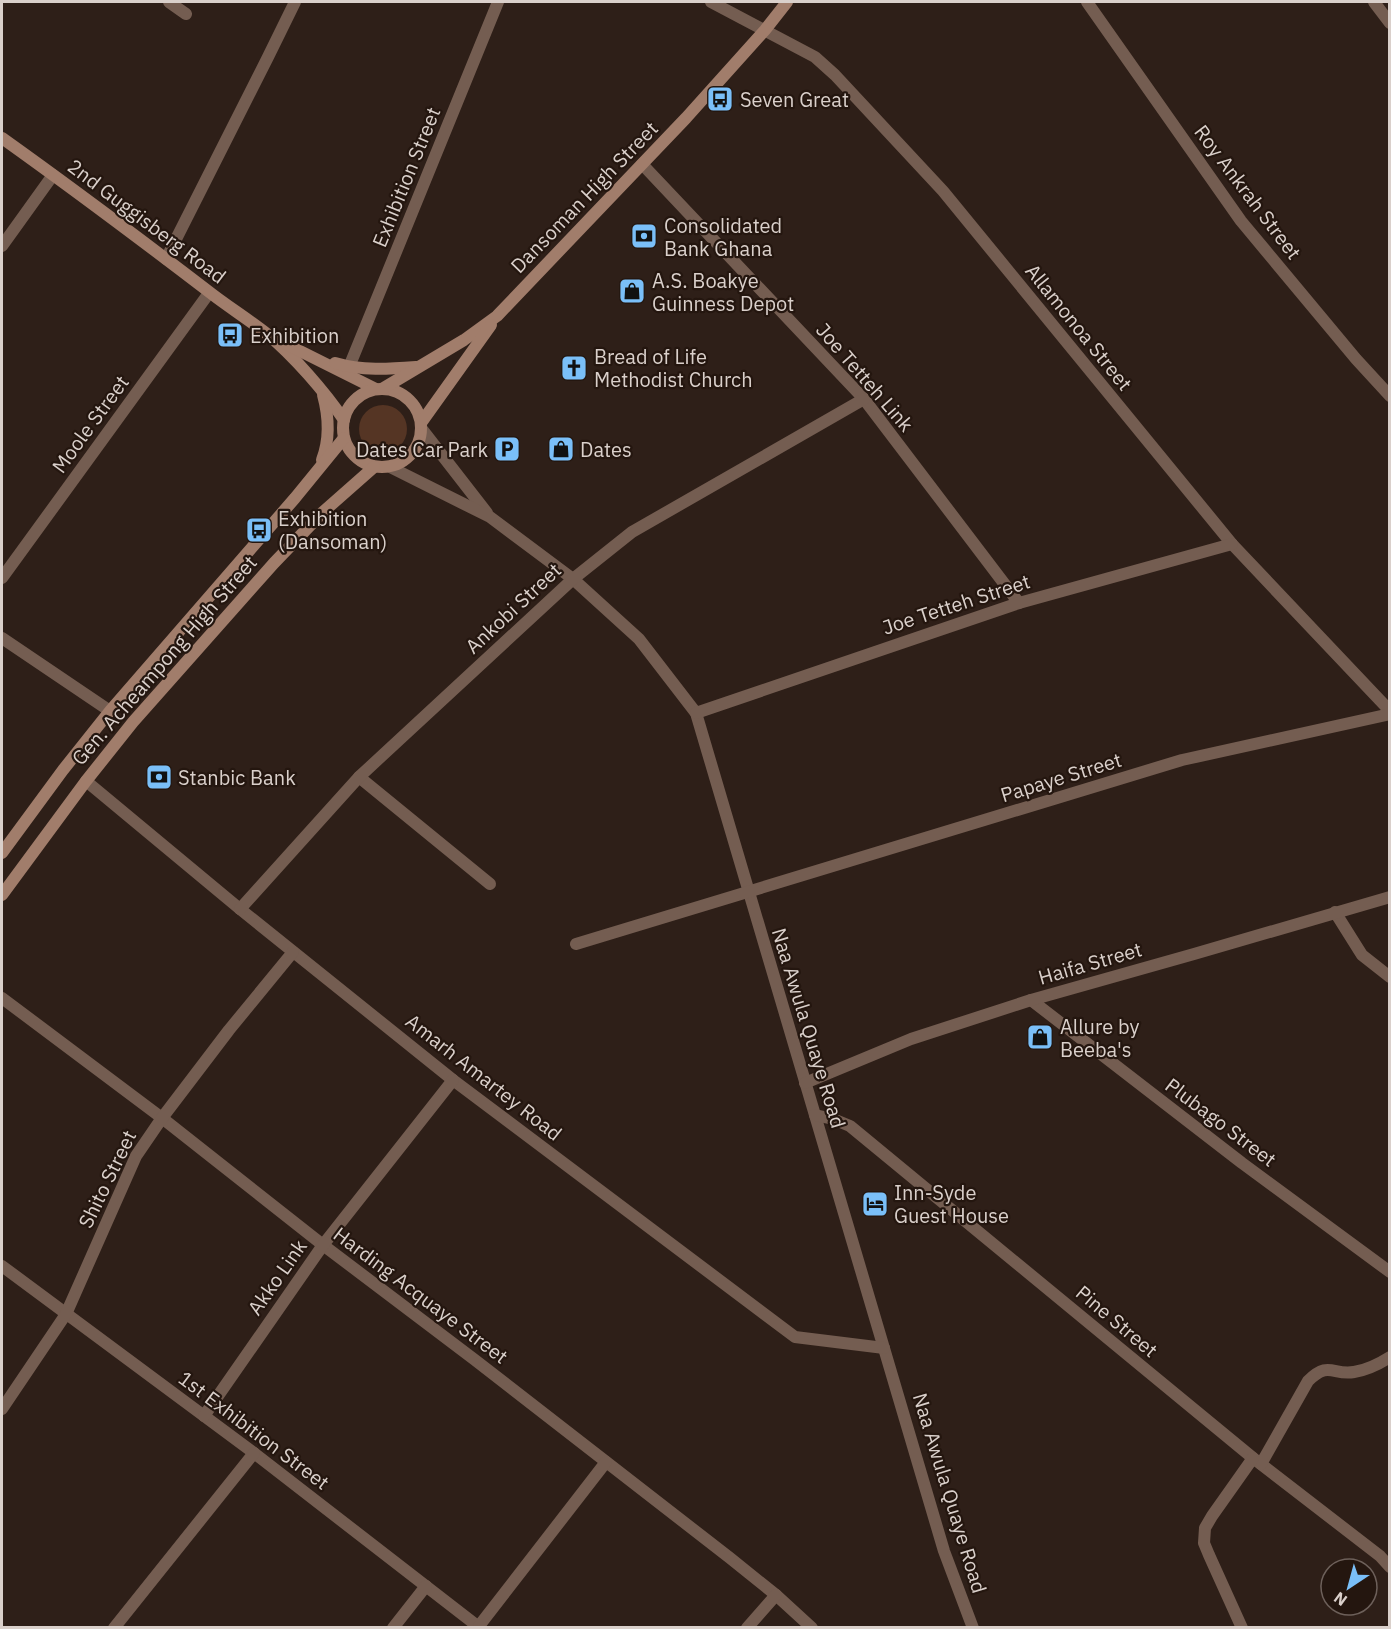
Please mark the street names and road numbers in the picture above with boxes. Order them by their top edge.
street label: Exhibition Street [366,103,446,251]
street label: Dansoman High Street [504,115,664,279]
street label: Roy Ankrah Street [1188,119,1308,265]
street label: 2nd Guggisberg Road [62,153,232,289]
street label: Allamonoa Street [1019,258,1139,396]
street label: Joe Tetteh Link [810,317,920,438]
street label: Moole Street [45,370,135,478]
street label: Gen. Acheampong High Street [65,549,263,771]
street label: Ankobi Street [459,557,567,659]
street label: Joe Tetteh Street [879,567,1033,641]
street label: Papaye Street [997,746,1125,808]
street label: Naa Awula Quaye Road [766,925,852,1131]
street label: Haifa Street [1035,935,1145,991]
street label: Amarh Amartey Road [400,1007,568,1147]
street label: Plubago Street [1160,1071,1282,1173]
street label: Shito Street [72,1126,142,1232]
street label: Harding Acquaye Street [328,1220,514,1370]
street label: Akko Link [241,1233,313,1320]
street label: Pine Street [1070,1279,1164,1363]
street label: 1st Exhibition Street [173,1364,335,1496]
street label: Naa Awula Quaye Road [907,1390,993,1596]

